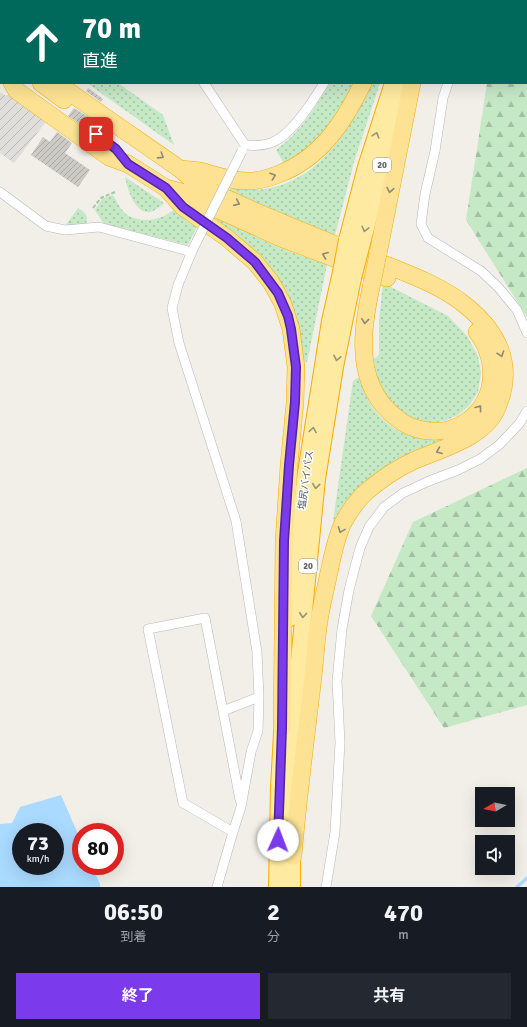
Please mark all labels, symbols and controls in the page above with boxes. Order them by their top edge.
text: 70 m [82,12,141,46]
icon: ahead [16,16,68,68]
text: 直進 [82,50,118,72]
pin [79,117,113,151]
icon: arrive [85,123,107,145]
one-way arrow [371,131,380,138]
one-way arrow [156,151,163,158]
road number: 20 [373,158,391,172]
one-way arrow [270,172,277,181]
one-way arrow [386,187,395,193]
one-way arrow [233,198,240,206]
one-way arrow [362,226,370,232]
one-way arrow [322,252,329,260]
one-way arrow [360,318,369,324]
one-way arrow [497,350,505,357]
one-way arrow [333,355,342,361]
one-way arrow [474,406,481,413]
one-way arrow [308,427,317,433]
one-way arrow [435,446,443,454]
street label: 塩尻バイパス [296,450,316,510]
one-way arrow [312,483,321,489]
one-way arrow [337,526,345,533]
road number: 20 [299,559,317,573]
one-way arrow [298,612,307,618]
north arrow [475,787,515,827]
map controls [475,787,515,875]
position arrow [257,819,299,861]
speed limit sign: 80 [72,823,124,875]
text: 73 [27,831,49,856]
button: sound [475,835,515,875]
text: km/h [27,853,49,865]
text: 06:50 [104,897,163,927]
text: 2 [267,897,280,927]
text: 470 [384,898,423,928]
text: m [398,927,409,943]
text: 到着 [120,929,147,945]
text: 分 [267,929,280,945]
button: 終了 [16,973,260,1019]
button: 共有 [268,973,511,1019]

